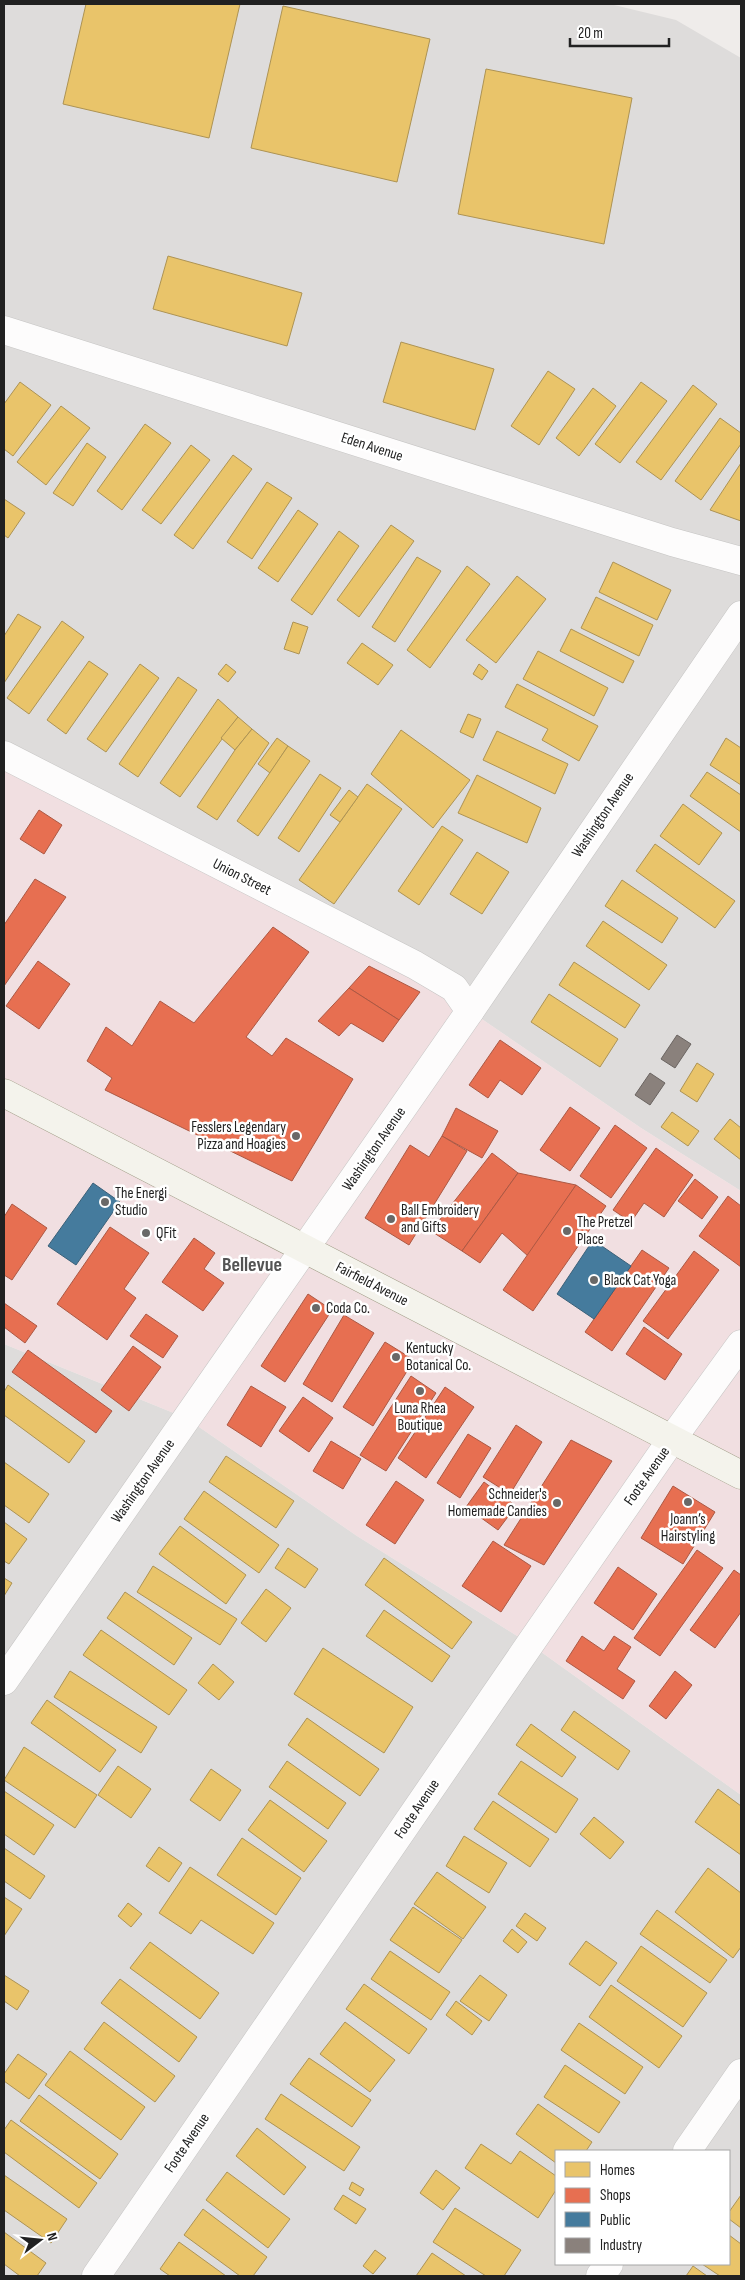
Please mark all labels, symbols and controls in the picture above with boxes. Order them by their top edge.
scale bar [570,15,669,47]
text: 20 m [578,24,603,43]
street label: Eden Avenue [339,428,405,466]
street label: Washington Avenue [568,769,638,861]
street label: Union Street [209,854,275,900]
street label: Washington Avenue [338,1103,410,1195]
place label: Fesslers Legendary Pizza and Hoagies [191,1118,286,1154]
marker: Fesslers Legendary Pizza and Hoagies [290,1130,302,1142]
place label: The Energi Studio [115,1184,167,1220]
marker: The Energi Studio [99,1196,111,1208]
place label: Ball Embroidery and Gifts [401,1201,479,1237]
marker: Ball Embroidery and Gifts [385,1213,397,1225]
place label: The Pretzel Place [577,1213,633,1249]
place label: QFit [156,1224,177,1243]
marker: The Pretzel Place [561,1225,573,1237]
marker: QFit [140,1227,152,1239]
district label: Bellevue [222,1253,282,1277]
street label: Fairfield Avenue [332,1258,412,1310]
place label: Black Cat Yoga [604,1271,677,1290]
marker: Black Cat Yoga [588,1274,600,1286]
place label: Coda Co. [326,1299,370,1318]
marker: Coda Co. [310,1302,322,1314]
place label: Kentucky Botanical Co. [406,1339,471,1375]
marker: Kentucky Botanical Co. [390,1351,402,1363]
marker: Luna Rhea Boutique [414,1385,426,1397]
place label: Luna Rhea Boutique [394,1399,446,1435]
street label: Washington Avenue [107,1435,179,1527]
street label: Foote Avenue [620,1443,674,1509]
place label: Schneider's Homemade Candies [448,1485,547,1521]
marker: Joann’s Hairstyling [682,1496,694,1508]
marker: Schneider's Homemade Candies [551,1497,563,1509]
place label: Joann’s Hairstyling [661,1510,715,1546]
street label: Foote Avenue [390,1776,444,1842]
street label: Foote Avenue [160,2110,214,2176]
legend [555,2150,730,2265]
text: Homes [600,2161,635,2180]
text: Shops [600,2186,631,2205]
text: Public [600,2211,631,2230]
north arrow [15,2215,65,2265]
text: N [43,2231,61,2242]
text: Industry [600,2236,642,2255]

